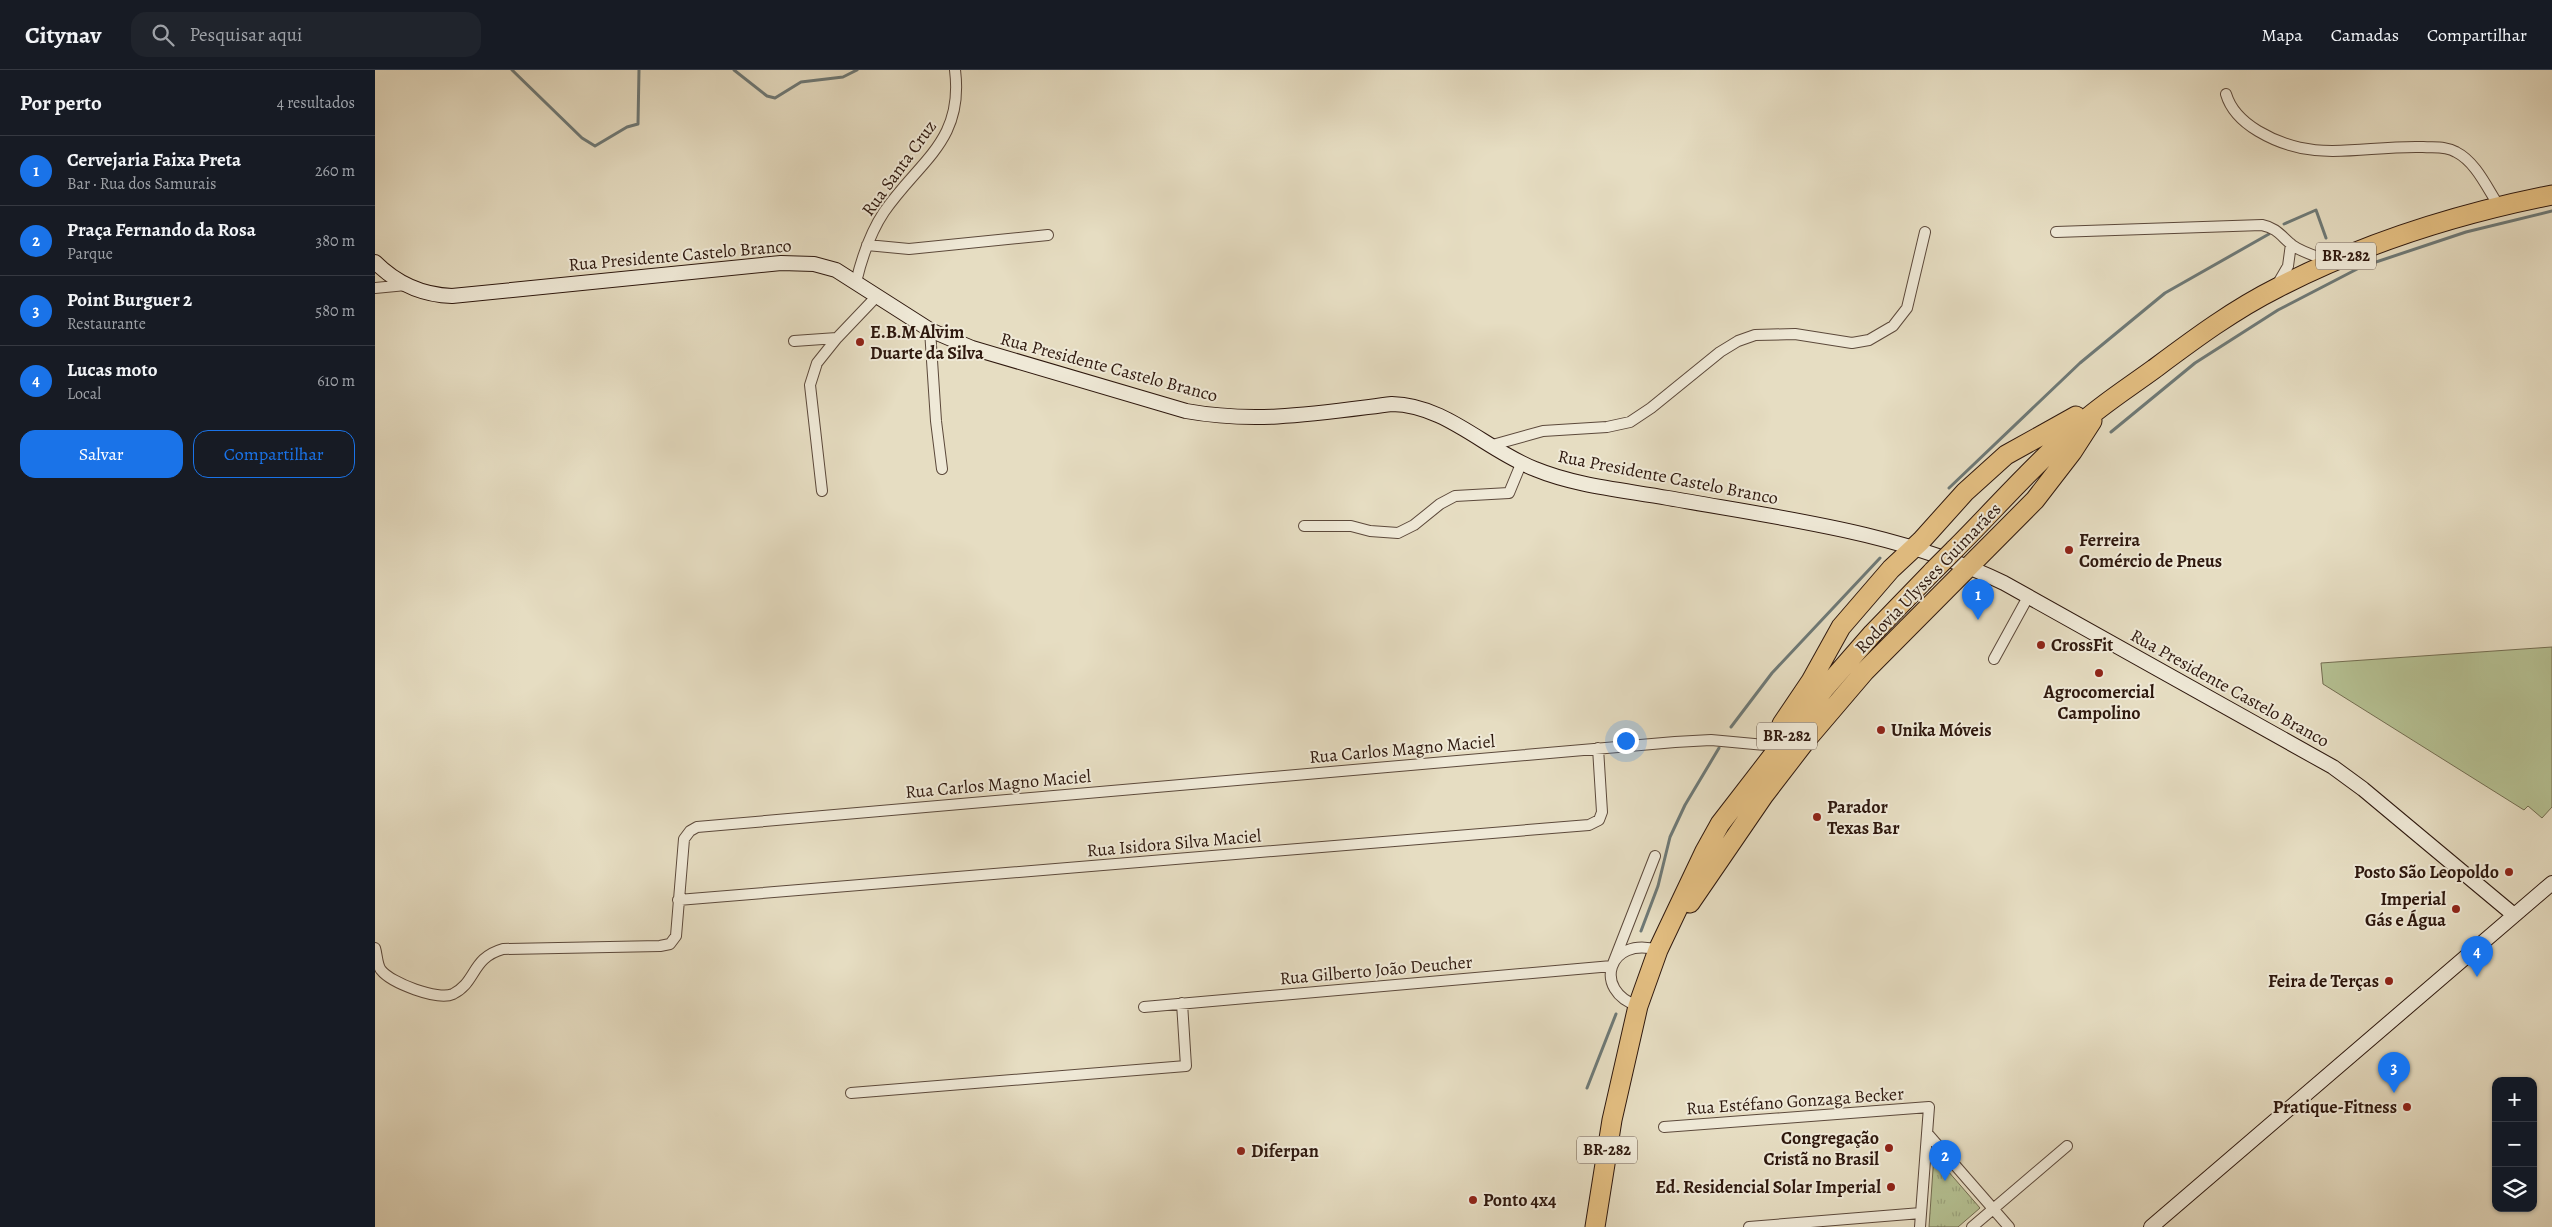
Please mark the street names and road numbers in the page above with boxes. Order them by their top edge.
street label: Rua Santa Cruz [856,115,942,221]
street label: Rua Presidente Castelo Branco [567,233,793,277]
road number: BR-282 [2316,242,2376,270]
street label: Rua Presidente Castelo Branco [998,326,1220,408]
street label: Rua Presidente Castelo Branco [1556,444,1780,510]
street label: Rodovia Ulysses Guimarães [1850,497,2006,659]
street label: Rua Presidente Castelo Branco [2126,623,2334,753]
road number: BR-282 [1757,722,1817,749]
street label: Rua Carlos Magno Maciel [1308,729,1496,769]
street label: Rua Carlos Magno Maciel [904,764,1092,804]
street label: Rua Isidora Silva Maciel [1086,823,1263,863]
street label: Rua Gilberto João Deucher [1279,950,1474,990]
street label: Rua Estéfano Gonzaga Becker [1685,1081,1905,1121]
road number: BR-282 [1577,1136,1637,1164]

